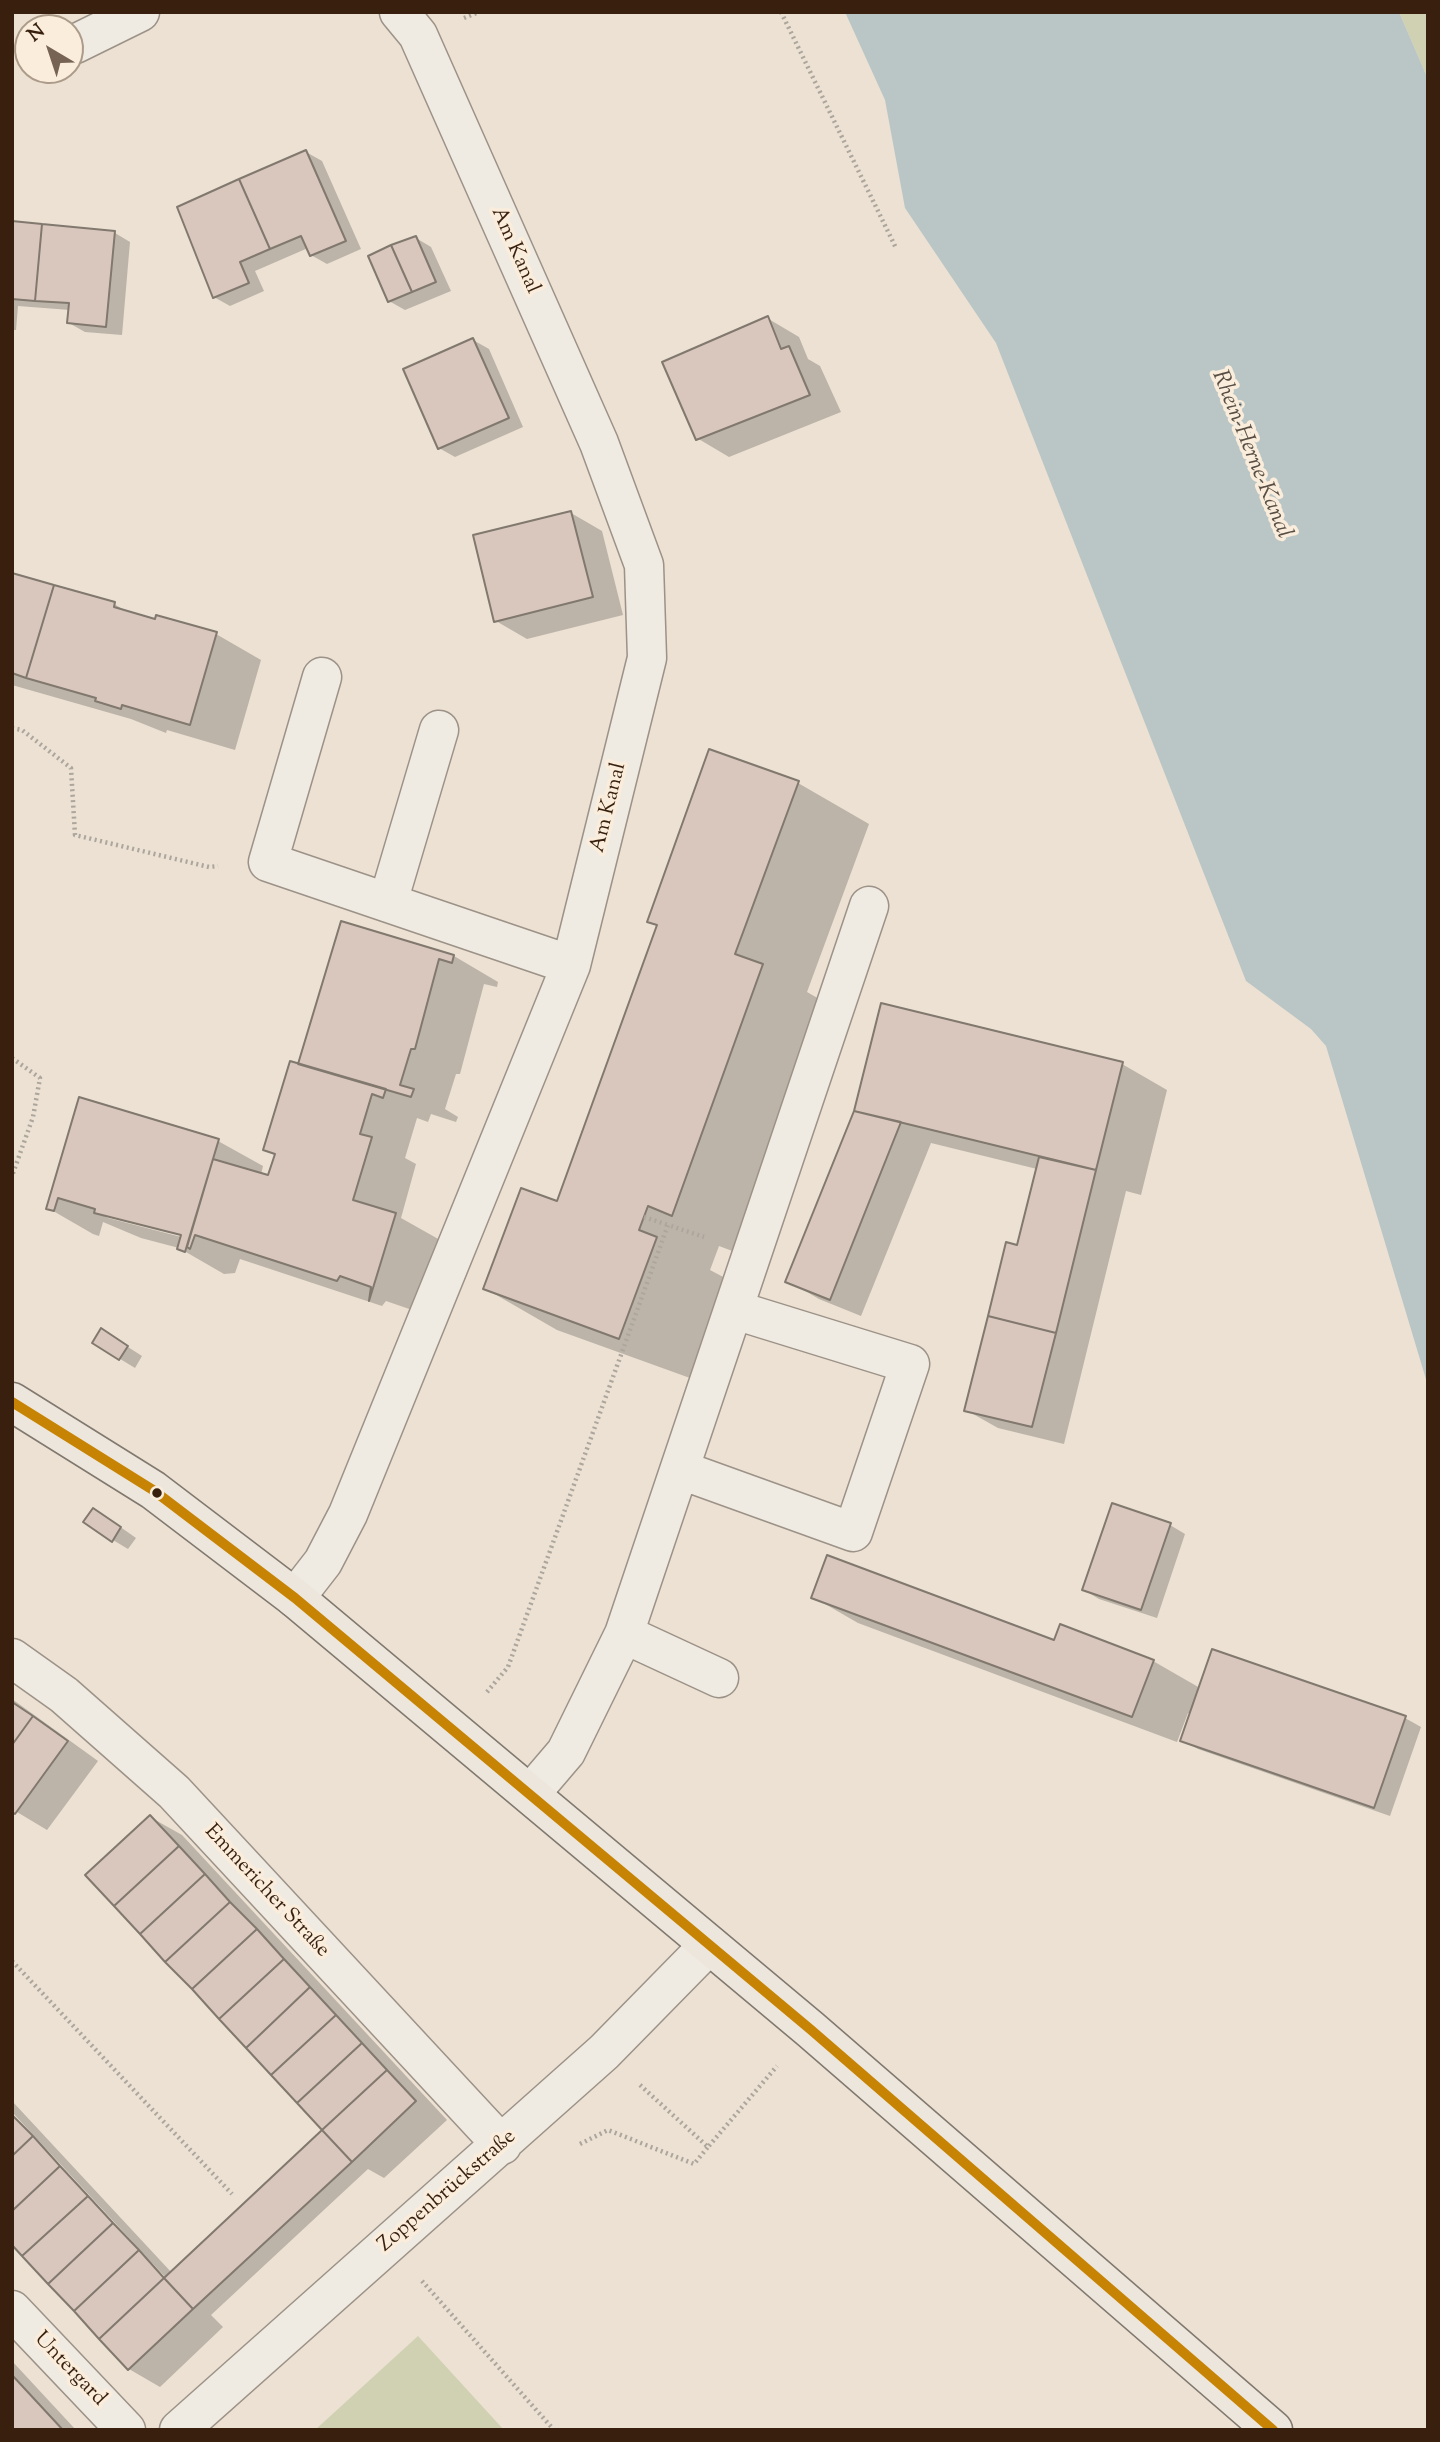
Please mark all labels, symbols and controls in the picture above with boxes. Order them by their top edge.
north arrow [14,14,84,84]
text: N [22,19,51,49]
street label: Am Kanal [484,204,544,298]
water label: Rhein-Herne-Kanal [1204,367,1296,543]
street label: Am Kanal [587,760,633,856]
unlabelled marker [150,1486,164,1500]
street label: Emmericher Straße [198,1820,334,1964]
street label: Zoppenbrückstraße [374,2125,522,2259]
street label: Untergard [27,2328,111,2412]

